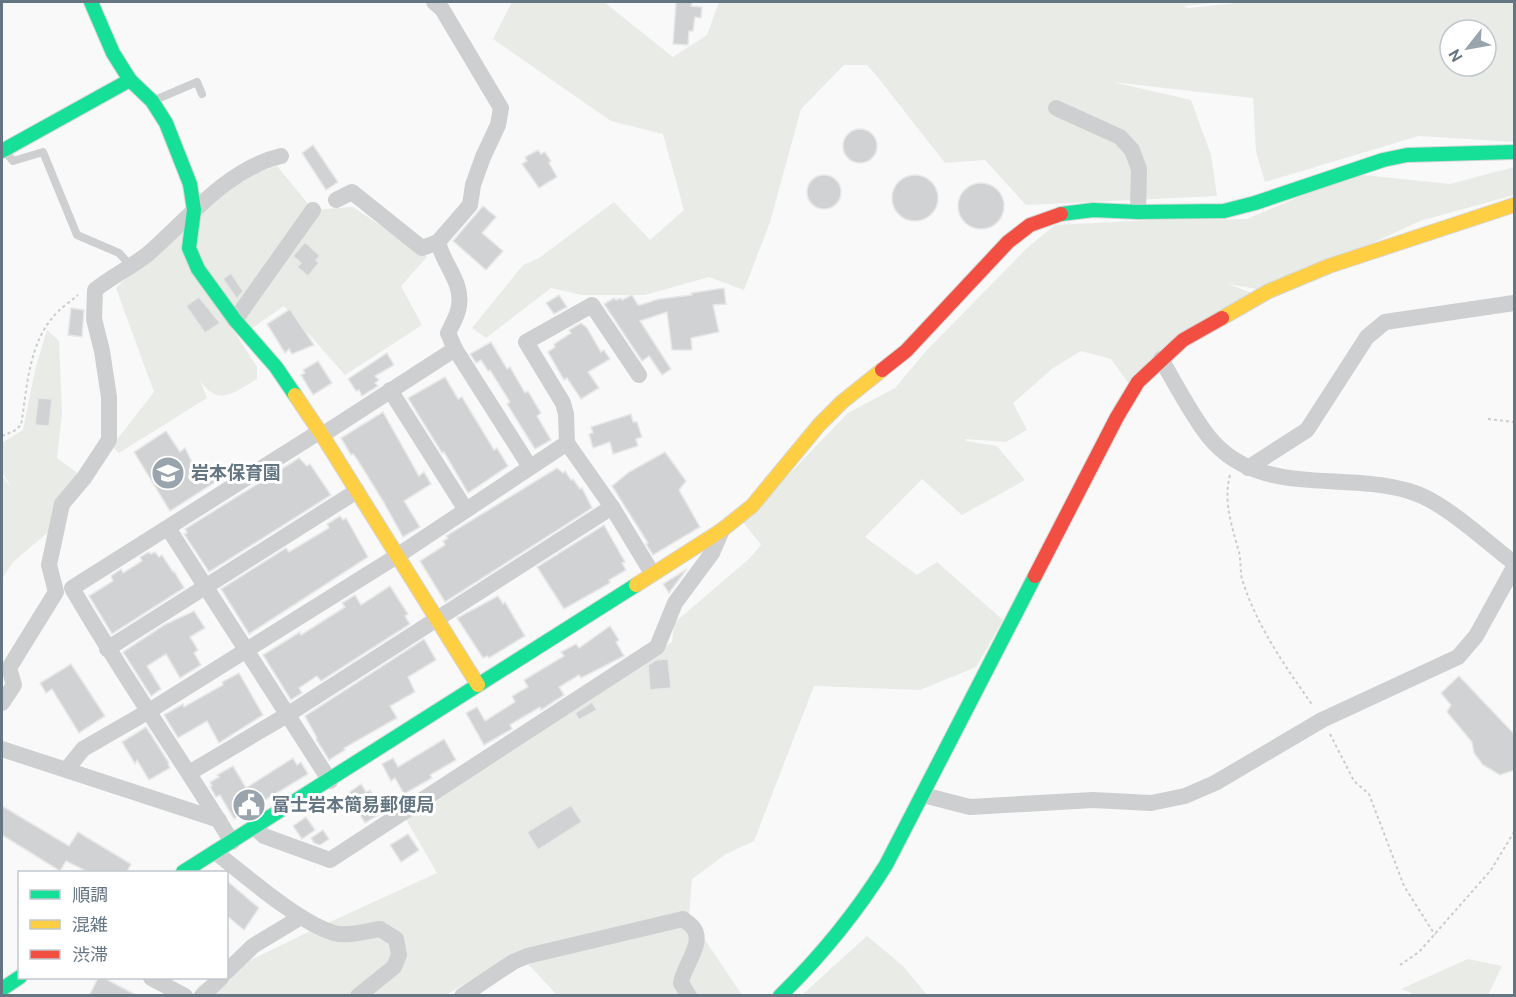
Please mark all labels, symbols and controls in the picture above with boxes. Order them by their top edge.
north arrow [1438,18,1498,78]
text: N [1445,46,1467,65]
school or university icon: 岩本保育園 [150,455,186,491]
place label: 岩本保育園 [191,462,281,484]
public building icon: 富士岩本簡易郵便局 [231,787,267,823]
place label: 富士岩本簡易郵便局 [272,794,434,816]
legend [18,871,228,979]
text: 順調 [72,884,108,906]
text: 混雑 [72,914,108,936]
text: 渋滞 [72,944,108,966]

